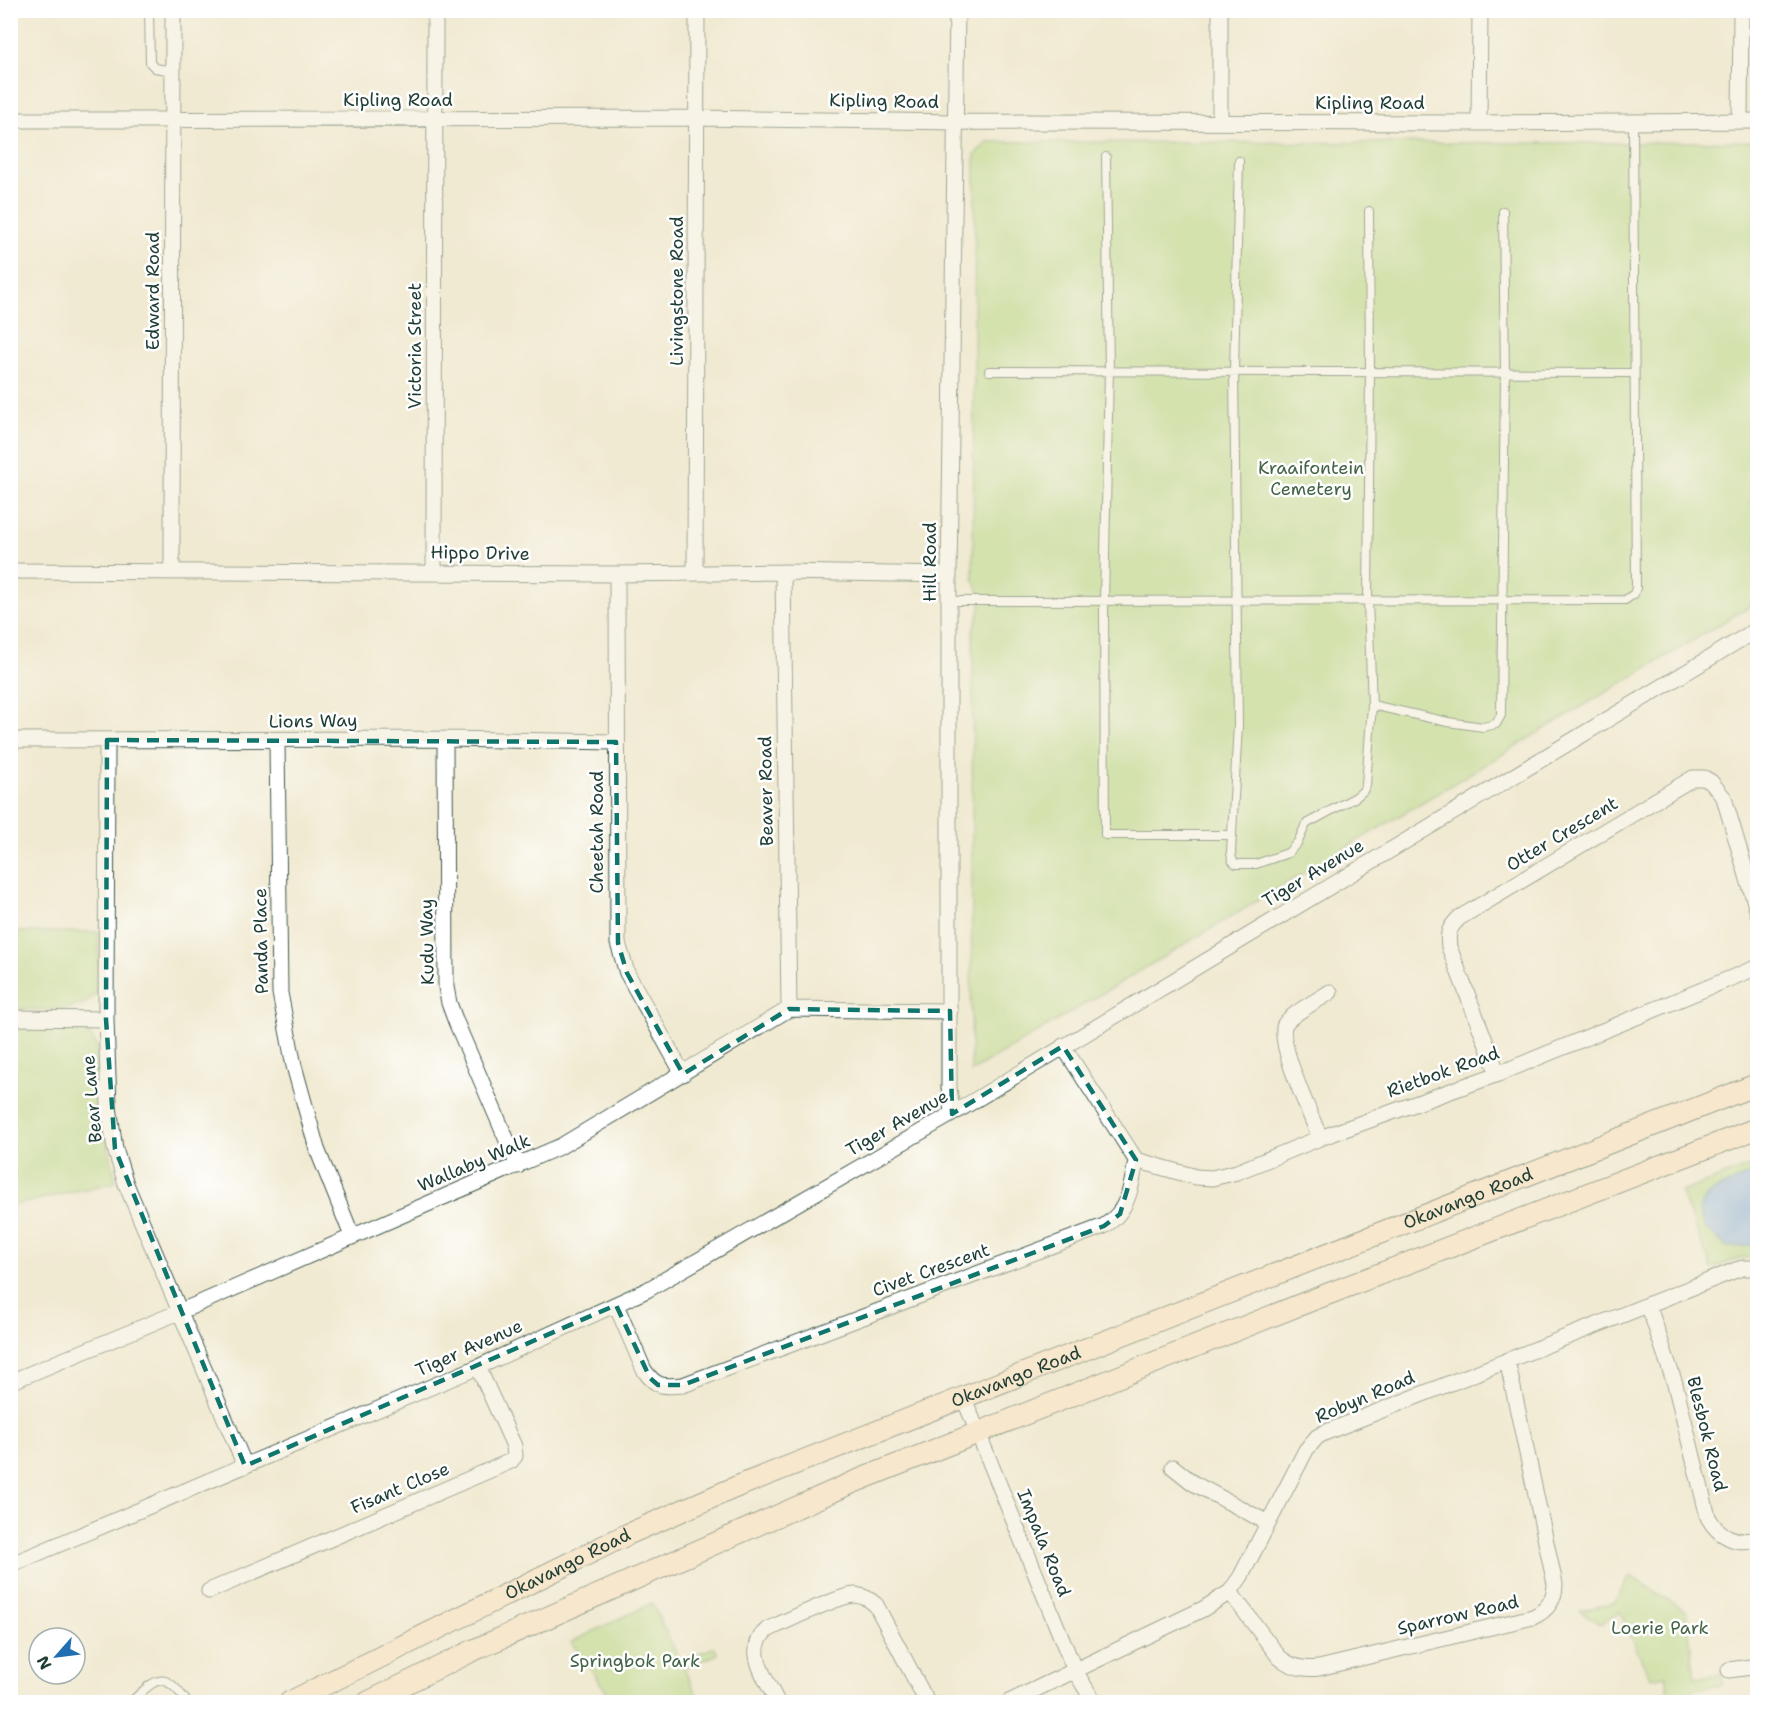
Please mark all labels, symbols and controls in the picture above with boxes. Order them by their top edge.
street label: Kipling Road [343,88,453,112]
street label: Kipling Road [829,88,939,114]
street label: Kipling Road [1315,91,1425,115]
street label: Livingstone Road [665,216,689,366]
street label: Edward Road [141,232,165,350]
street label: Victoria Street [403,283,427,409]
park label: Kraaifontein Cemetery [1258,456,1364,501]
street label: Hill Road [918,522,942,602]
street label: Hippo Drive [430,540,530,566]
street label: Lions Way [268,708,358,734]
street label: Beaver Road [753,736,779,846]
street label: Cheetah Road [585,771,609,893]
street label: Otter Crescent [1502,791,1622,877]
street label: Tiger Avenue [1258,833,1368,913]
street label: Panda Place [248,888,274,994]
street label: Kudu Way [414,899,440,985]
street label: Rietbok Road [1383,1041,1503,1103]
street label: Bear Lane [76,1054,108,1144]
street label: Tiger Avenue [841,1084,953,1162]
street label: Wallaby Walk [414,1128,534,1198]
street label: Okavango Road [1399,1162,1536,1235]
street label: Civet Crescent [869,1238,993,1302]
street label: Tiger Avenue [412,1314,526,1382]
street label: Okavango Road [947,1340,1084,1413]
street label: Robyn Road [1312,1365,1418,1429]
street label: Blesbok Road [1681,1374,1733,1494]
street label: Fisant Close [347,1456,453,1520]
street label: Impala Road [1012,1486,1076,1600]
street label: Okavango Road [501,1523,635,1605]
street label: Sparrow Road [1395,1589,1521,1641]
park label: Loerie Park [1611,1616,1709,1640]
north arrow [27,1626,87,1686]
park label: Springbok Park [570,1649,700,1673]
text: N [32,1652,56,1673]

